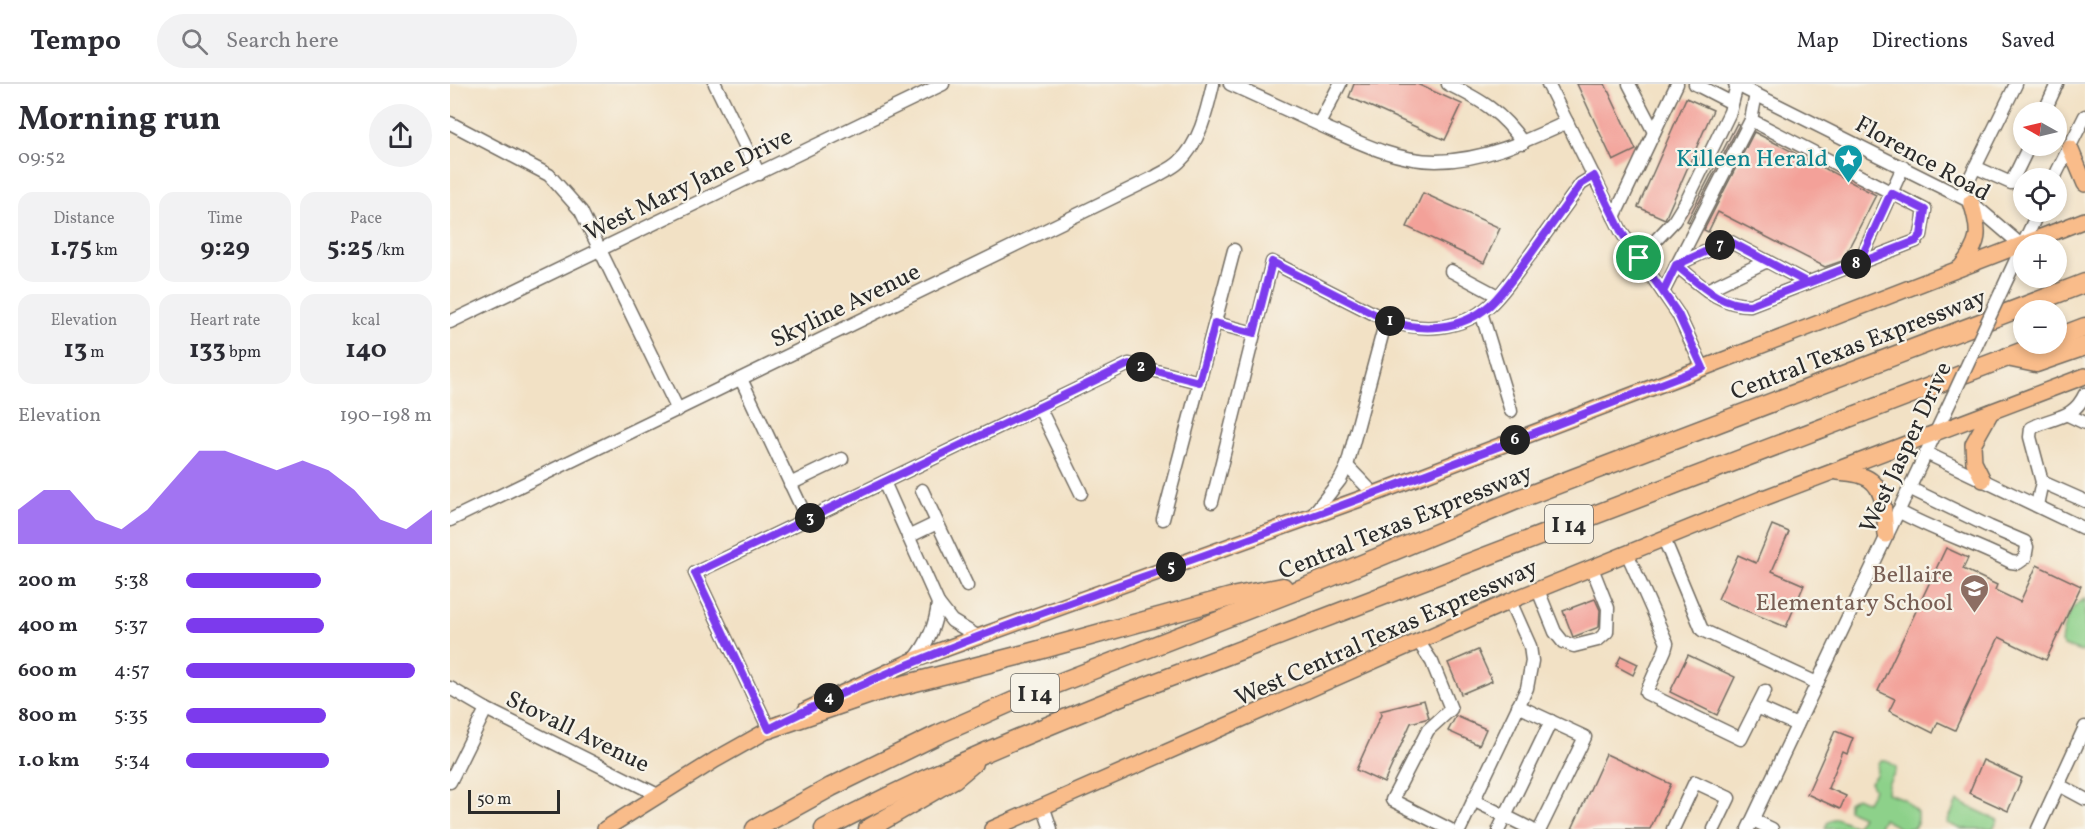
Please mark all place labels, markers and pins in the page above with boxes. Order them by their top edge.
place icon: Killeen Herald [1833,142,1865,184]
place label: Killeen Herald [1676,143,1828,177]
pin: 7 [1705,230,1735,260]
pin [1613,232,1664,283]
pin: 8 [1841,249,1871,279]
pin: 1 [1375,306,1405,336]
pin: 2 [1126,352,1156,382]
pin: 6 [1500,425,1530,455]
pin: 3 [795,503,825,533]
pin: 5 [1156,552,1186,582]
place label: Bellaire Elementary School [1755,559,1953,621]
school or university icon: Bellaire Elementary School [1958,572,1990,614]
pin: 4 [814,683,844,713]

